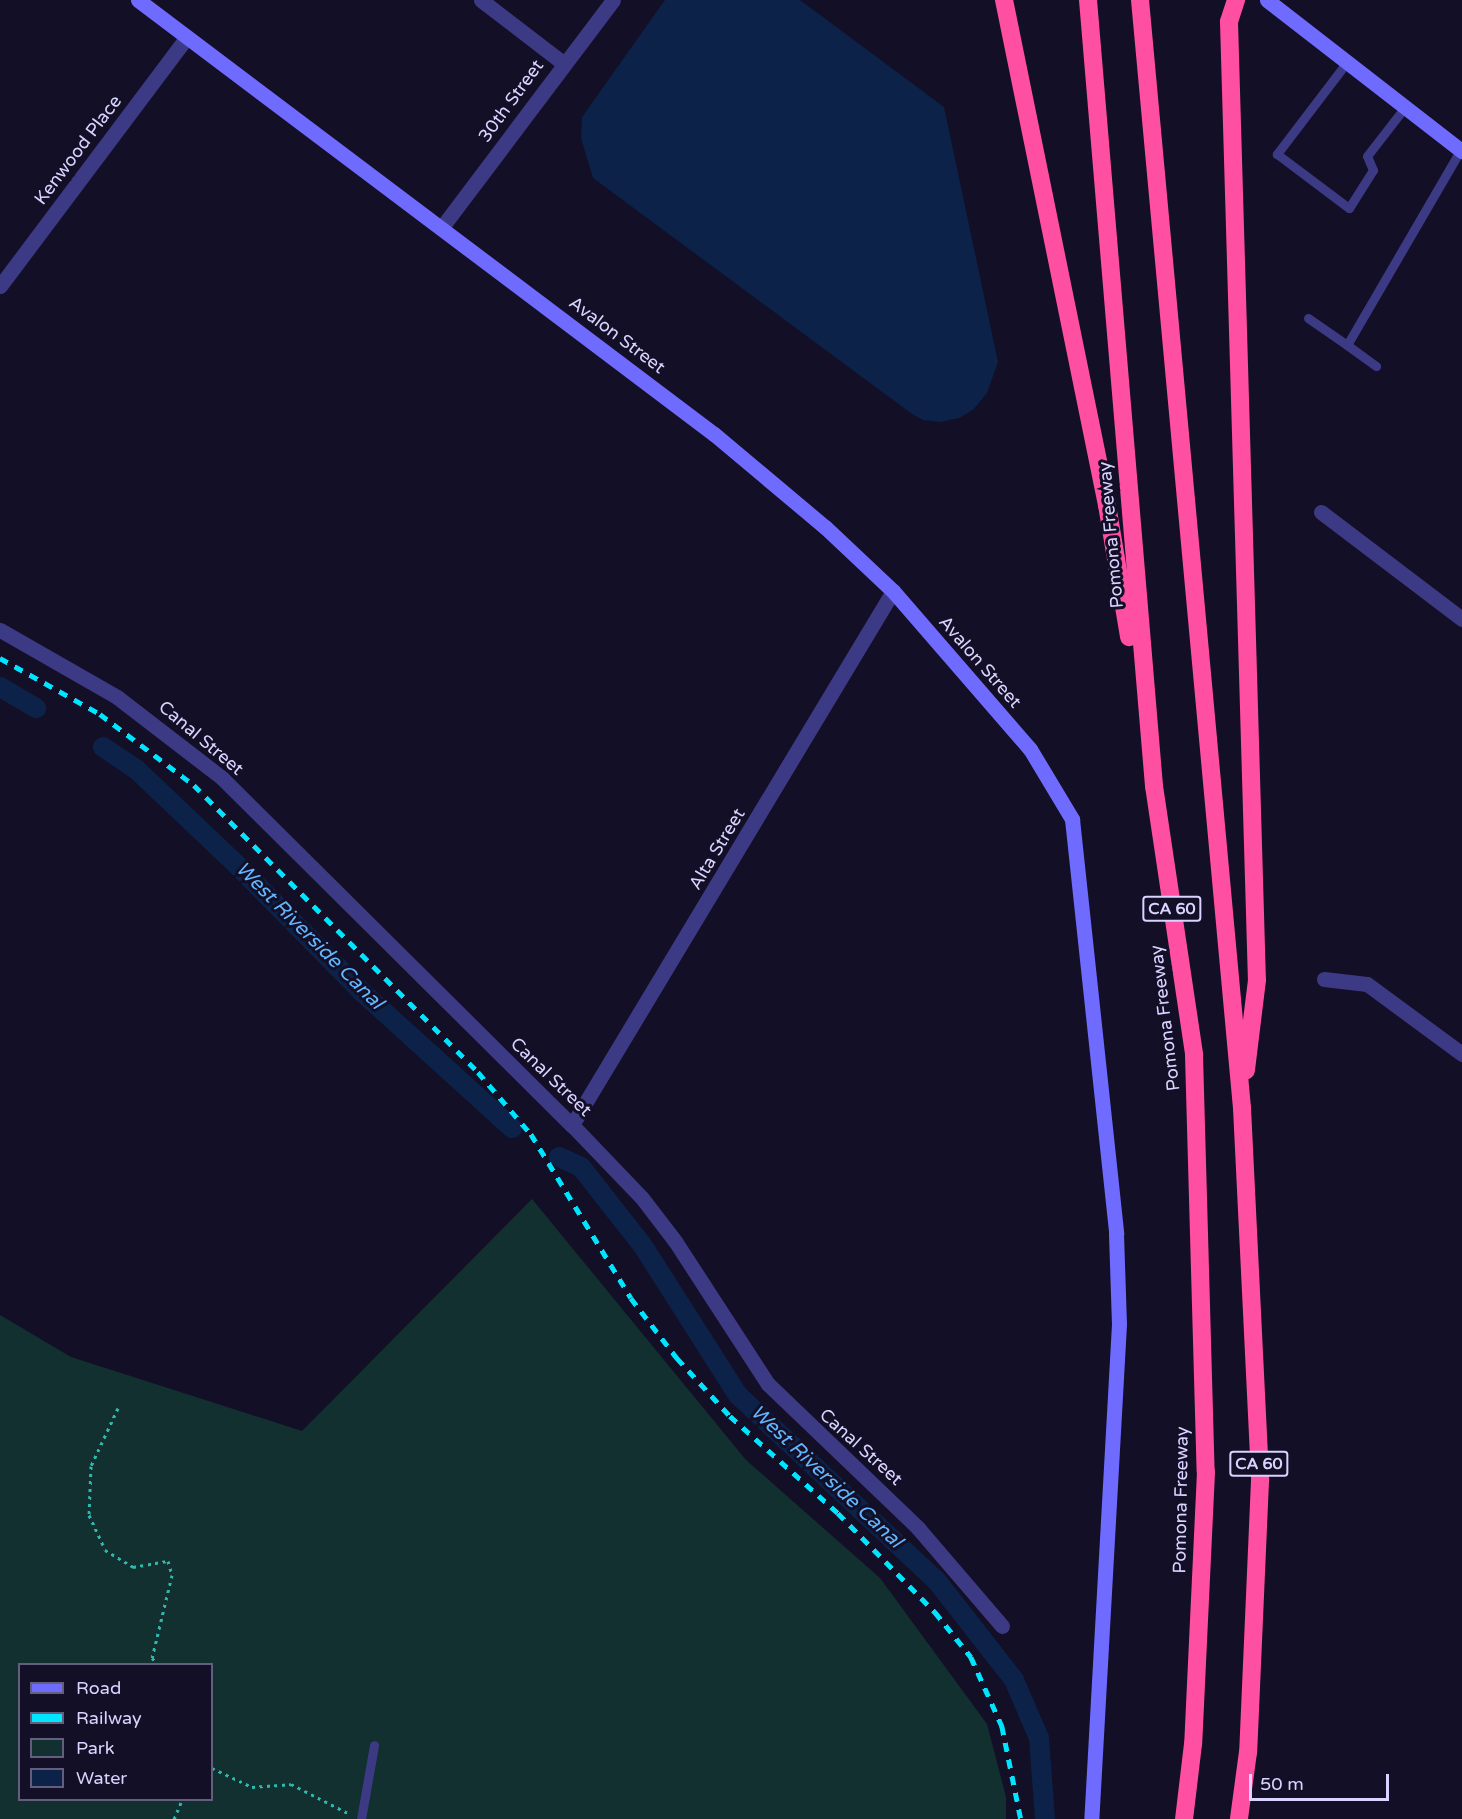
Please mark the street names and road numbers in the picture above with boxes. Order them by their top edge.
street label: 30th Street [474,56,548,146]
street label: Kenwood Place [30,91,126,209]
street label: Avalon Street [565,292,669,378]
street label: Pomona Freeway [1094,461,1128,609]
street label: Avalon Street [934,612,1026,712]
street label: Canal Street [154,696,248,780]
street label: Alta Street [684,804,750,894]
road number: CA 60 [1142,896,1202,922]
street label: Pomona Freeway [1145,944,1185,1092]
street label: Canal Street [506,1033,596,1121]
street label: Canal Street [815,1404,907,1490]
street label: Pomona Freeway [1169,1426,1193,1574]
road number: CA 60 [1229,1451,1289,1477]

